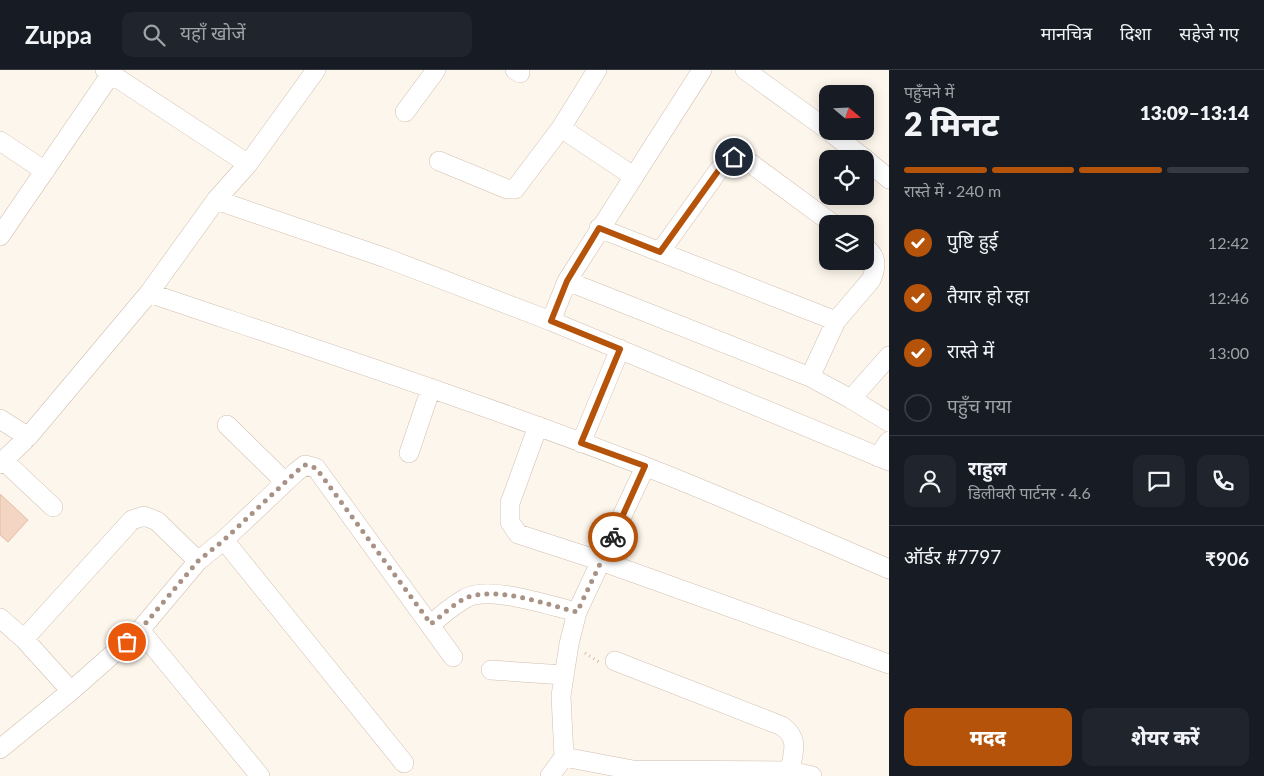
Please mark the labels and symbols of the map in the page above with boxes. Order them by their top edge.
north arrow [819,85,874,140]
pin [713,136,755,178]
courier [588,512,638,562]
pin [106,621,148,663]

